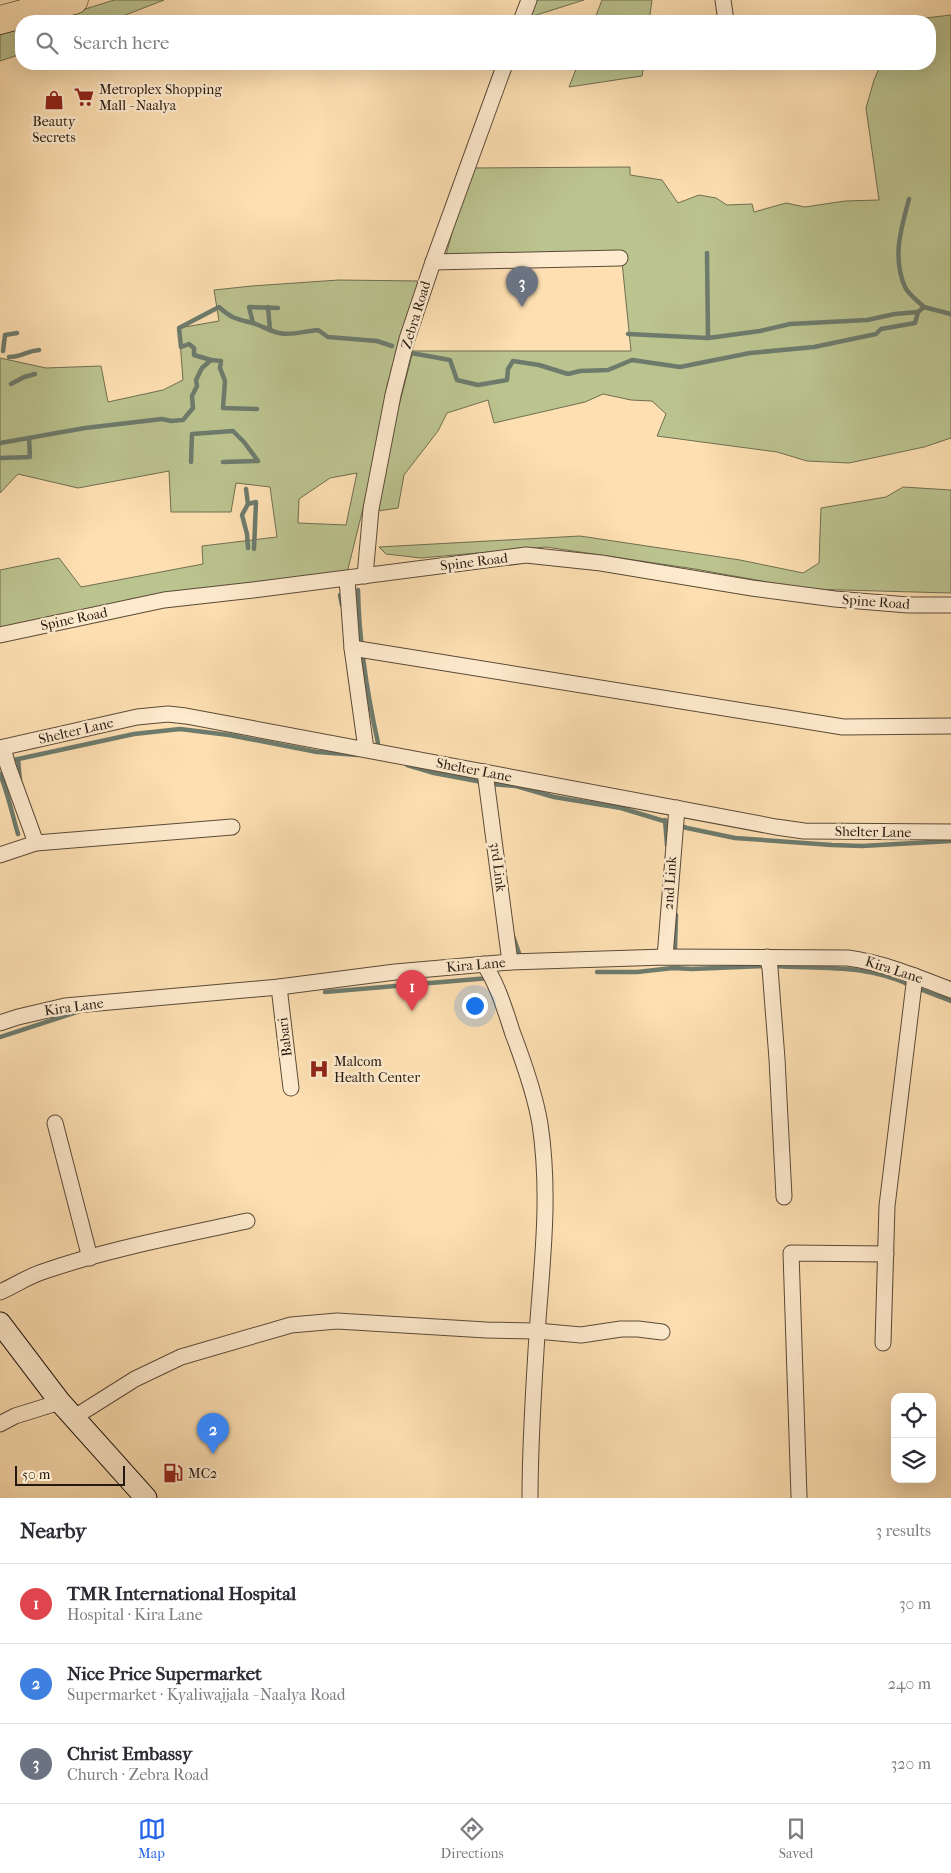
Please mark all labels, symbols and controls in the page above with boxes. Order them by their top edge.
search box [15,15,936,70]
icon: search [33,29,61,57]
text: Search here [73,32,169,54]
place label: Metroplex Shopping Mall - Naalya [99,81,222,114]
supermarket icon: Metroplex Shopping Mall - Naalya [73,86,95,108]
shop icon: Beauty Secrets [43,89,65,111]
place label: Beauty Secrets [32,113,76,146]
pin: 3 [506,266,538,307]
street label: Zebra Road [398,279,435,351]
street label: Spine Road [439,549,509,575]
street label: Spine Road [841,591,911,613]
street label: Spine Road [39,604,109,634]
street label: Shelter Lane [37,714,115,748]
street label: Shelter Lane [435,754,513,786]
street label: Shelter Lane [835,823,911,841]
street label: 3rd Link [487,841,510,894]
street label: 2nd Link [660,855,680,910]
street label: Kira Lane [863,953,925,987]
street label: Kira Lane [446,954,507,976]
pin: 1 [396,970,428,1011]
your location [462,993,488,1019]
street label: Kira Lane [43,994,105,1020]
street label: Babari [274,1016,296,1058]
place label: Malcom Health Center [334,1053,420,1086]
hospital icon: Malcom Health Center [308,1058,330,1080]
map controls [891,1393,936,1483]
button: locate [891,1393,936,1438]
pin: 2 [197,1413,229,1454]
button: layers [891,1438,936,1483]
fuel station icon: MC2 [162,1462,184,1484]
scale bar [15,1463,125,1486]
place label: MC2 [188,1465,217,1482]
text: 50 m [22,1466,50,1483]
text: Nearby [20,1519,86,1543]
text: 3 results [875,1521,931,1540]
text: TMR International Hospital [67,1583,296,1605]
text: 1 [33,1594,39,1613]
text: 30 m [899,1594,931,1613]
text: Hospital · Kira Lane [67,1605,203,1624]
text: Nice Price Supermarket [67,1663,262,1685]
text: 2 [32,1674,40,1693]
text: 240 m [888,1674,931,1693]
text: Supermarket · Kyaliwajjala - Naalya Road [67,1685,346,1704]
text: Christ Embassy [67,1743,192,1765]
text: 3 [33,1754,39,1773]
text: 320 m [891,1754,931,1773]
text: Church · Zebra Road [67,1765,209,1784]
tab: Map [138,1815,166,1862]
tab: Directions [441,1815,504,1862]
tab: Saved [779,1815,813,1862]

